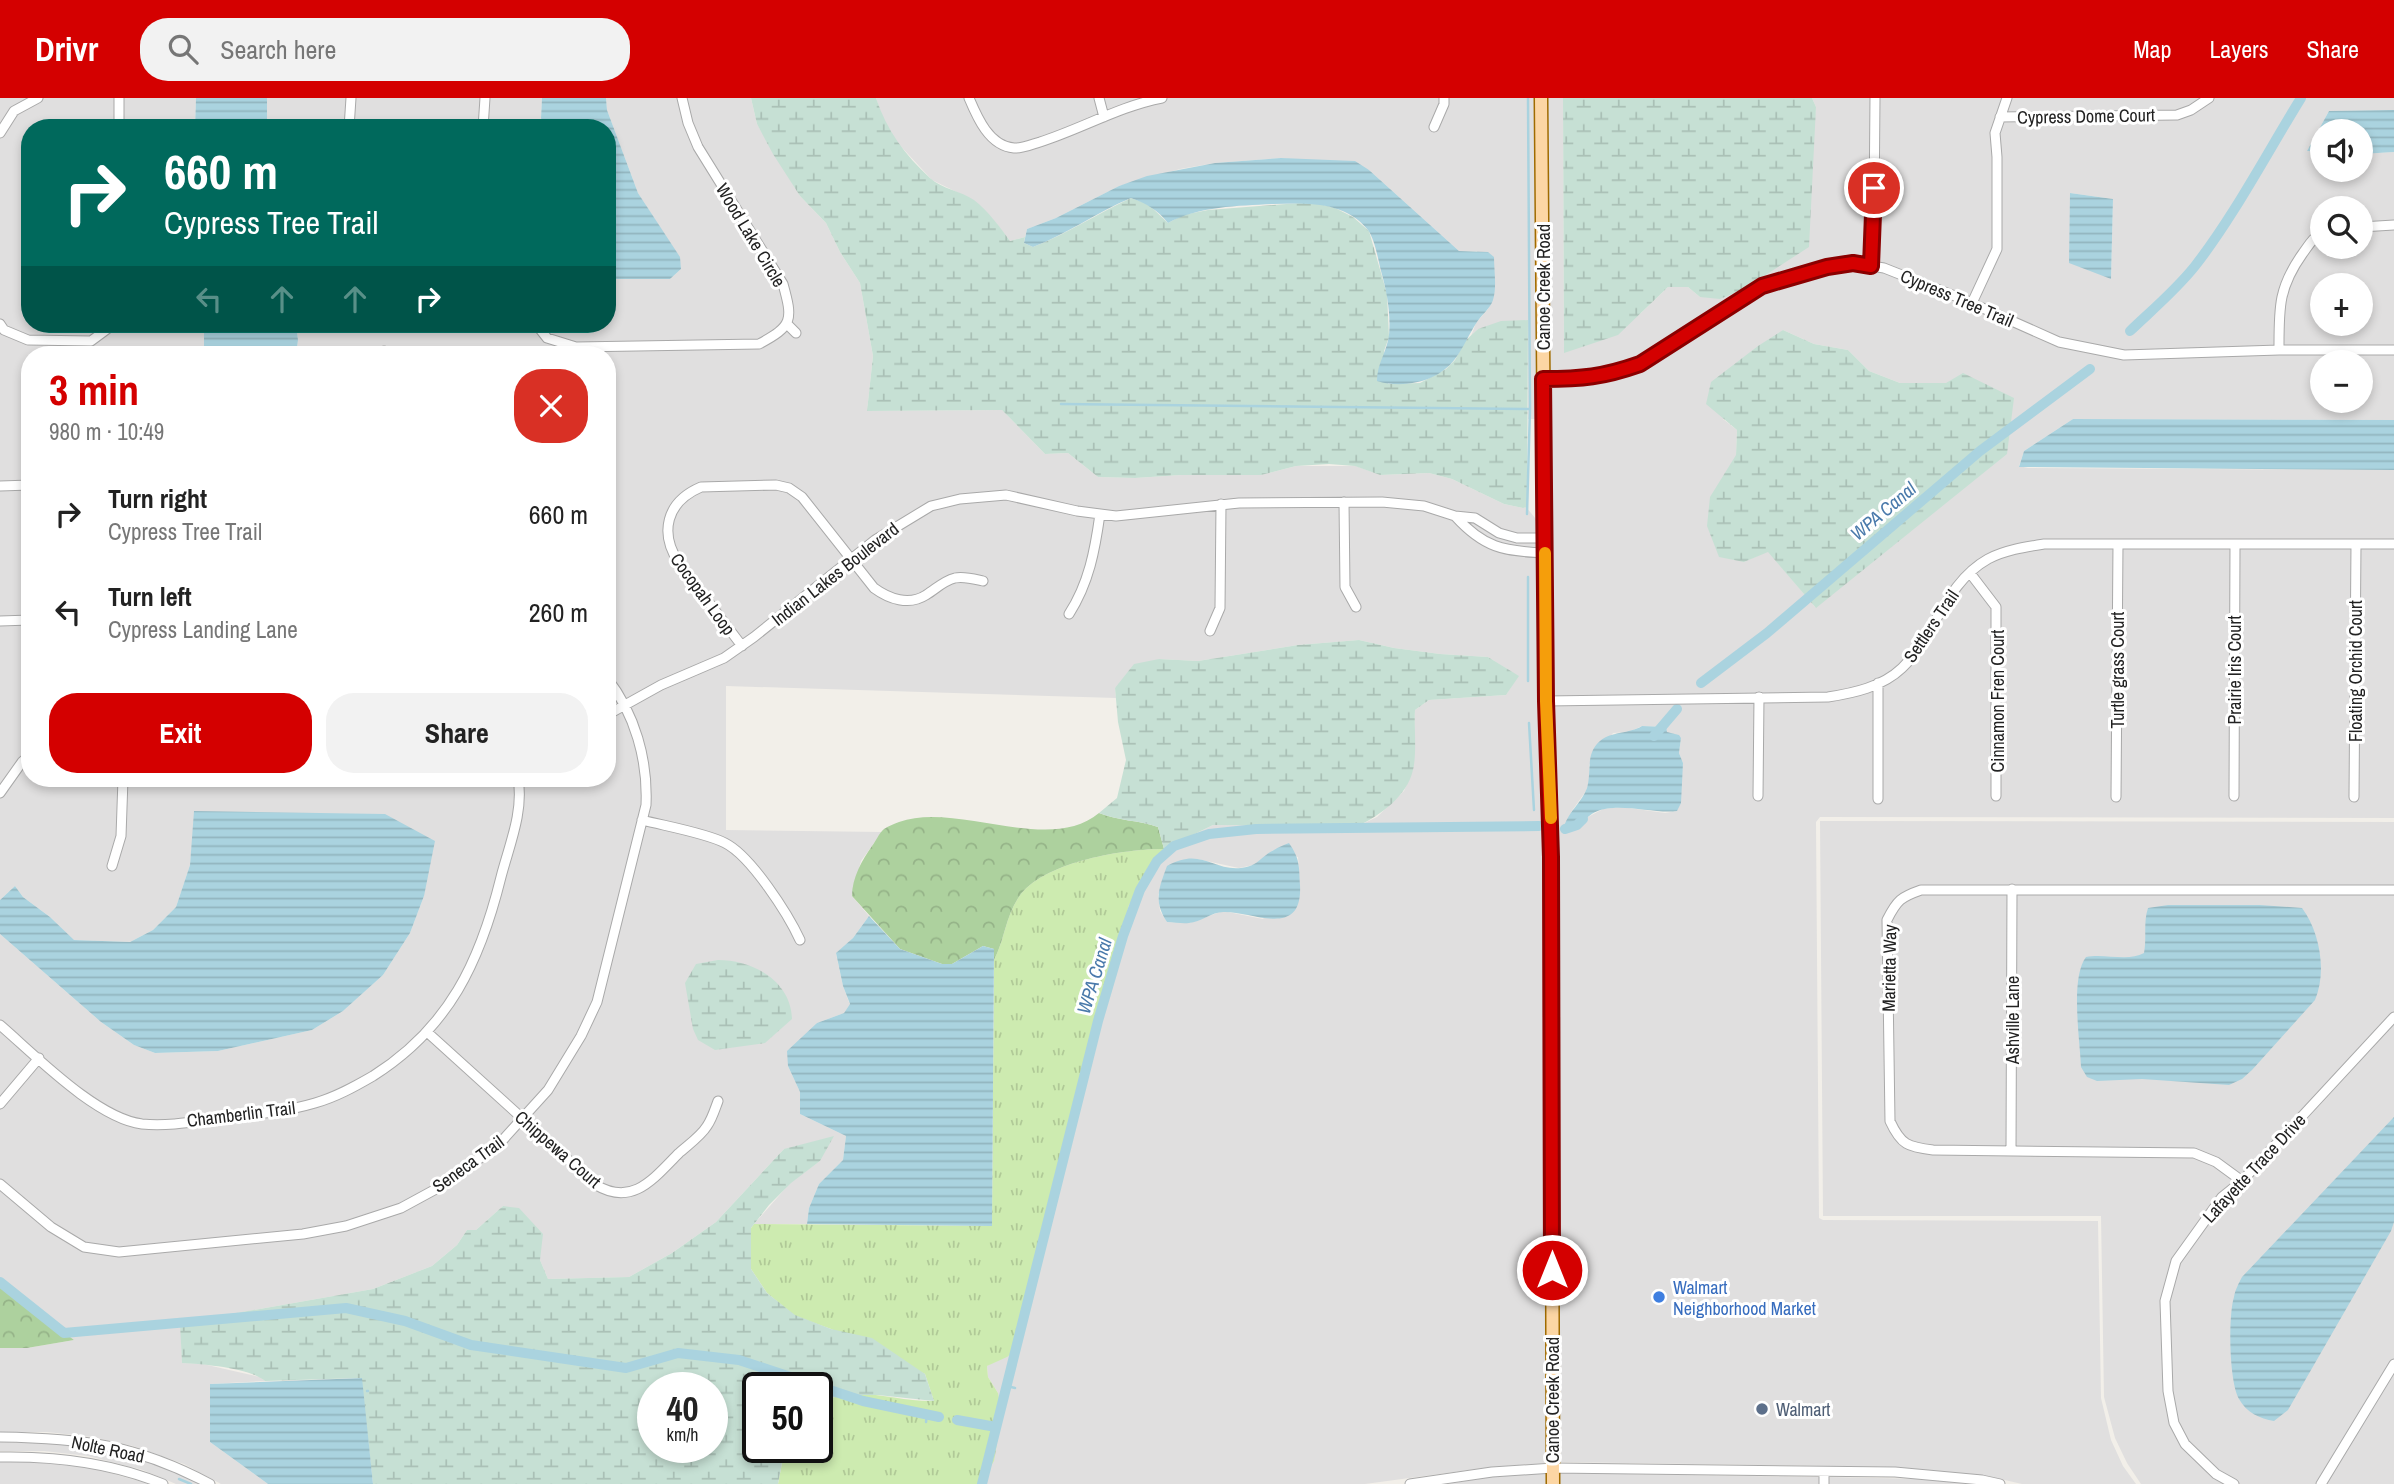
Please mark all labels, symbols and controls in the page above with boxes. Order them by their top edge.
search box [140,18,630,81]
text: Drivr [35,27,98,71]
icon: search [164,30,202,68]
text: Search here [220,32,336,67]
text: Map [2133,33,2171,65]
text: Layers [2209,33,2268,65]
text: Share [2306,33,2359,65]
street label: Cypress Dome Court [2017,102,2155,130]
map controls [2310,119,2373,413]
button: sound [2310,119,2373,182]
text: 660 m [164,138,278,204]
icon: right [49,147,140,238]
pin [1844,158,1904,218]
icon: arrive [1855,169,1893,207]
street label: Wood Lake Circle [710,178,792,292]
button: search [2310,196,2373,259]
text: Cypress Tree Trail [164,201,378,244]
street label: Canoe Creek Road [1531,224,1556,350]
street label: Cypress Tree Trail [1897,263,2017,333]
button: + [2310,273,2373,336]
icon: left [190,280,228,318]
icon: ahead [263,280,301,318]
icon: ahead [336,280,374,318]
icon: right [409,280,447,318]
button: − [2310,350,2373,413]
text: 3 min [49,362,139,418]
button: close [514,369,588,443]
text: 980 m · 10:49 [49,416,164,447]
water label: WPA Canal [1845,476,1922,546]
text: Turn right [108,481,207,516]
icon: right [49,495,87,533]
text: 660 m [529,497,588,532]
text: Cypress Tree Trail [108,516,262,547]
street label: Indian Lakes Boulevard [766,516,904,632]
street label: Cocopah Loop [665,548,741,640]
text: Turn left [108,579,192,614]
street label: Settlers Trail [1897,585,1965,667]
icon: left [49,593,87,631]
text: 260 m [529,595,588,630]
street label: Floating Orchid Court [2343,600,2368,742]
street label: Turtle grass Court [2105,612,2130,728]
text: Cypress Landing Lane [108,614,298,645]
street label: Prairie Iris Court [2222,615,2247,725]
street label: Cinnamon Fren Court [1985,630,2010,772]
button: Exit [49,693,312,773]
button: Share [326,693,588,773]
street label: Marietta Way [1876,924,1902,1012]
water label: WPA Canal [1070,934,1118,1017]
street label: Ashville Lane [2000,976,2025,1065]
street label: Chamberlin Trail [185,1095,297,1133]
street label: Chippewa Court [510,1105,606,1193]
street label: Lafayette Trace Drive [2197,1108,2311,1228]
street label: Seneca Trail [427,1130,509,1198]
position arrow [1515,1233,1589,1307]
place label: Walmart Neighborhood Market [1673,1275,1816,1321]
marker: Walmart Neighborhood Market [1651,1289,1667,1305]
street label: Canoe Creek Road [1540,1337,1565,1463]
speed limit sign: 50 [742,1372,833,1463]
text: 40 [667,1385,698,1432]
place label: Walmart [1776,1397,1830,1422]
marker: Walmart [1754,1401,1770,1417]
text: km/h [667,1422,699,1447]
street label: Nolte Road [69,1429,147,1469]

